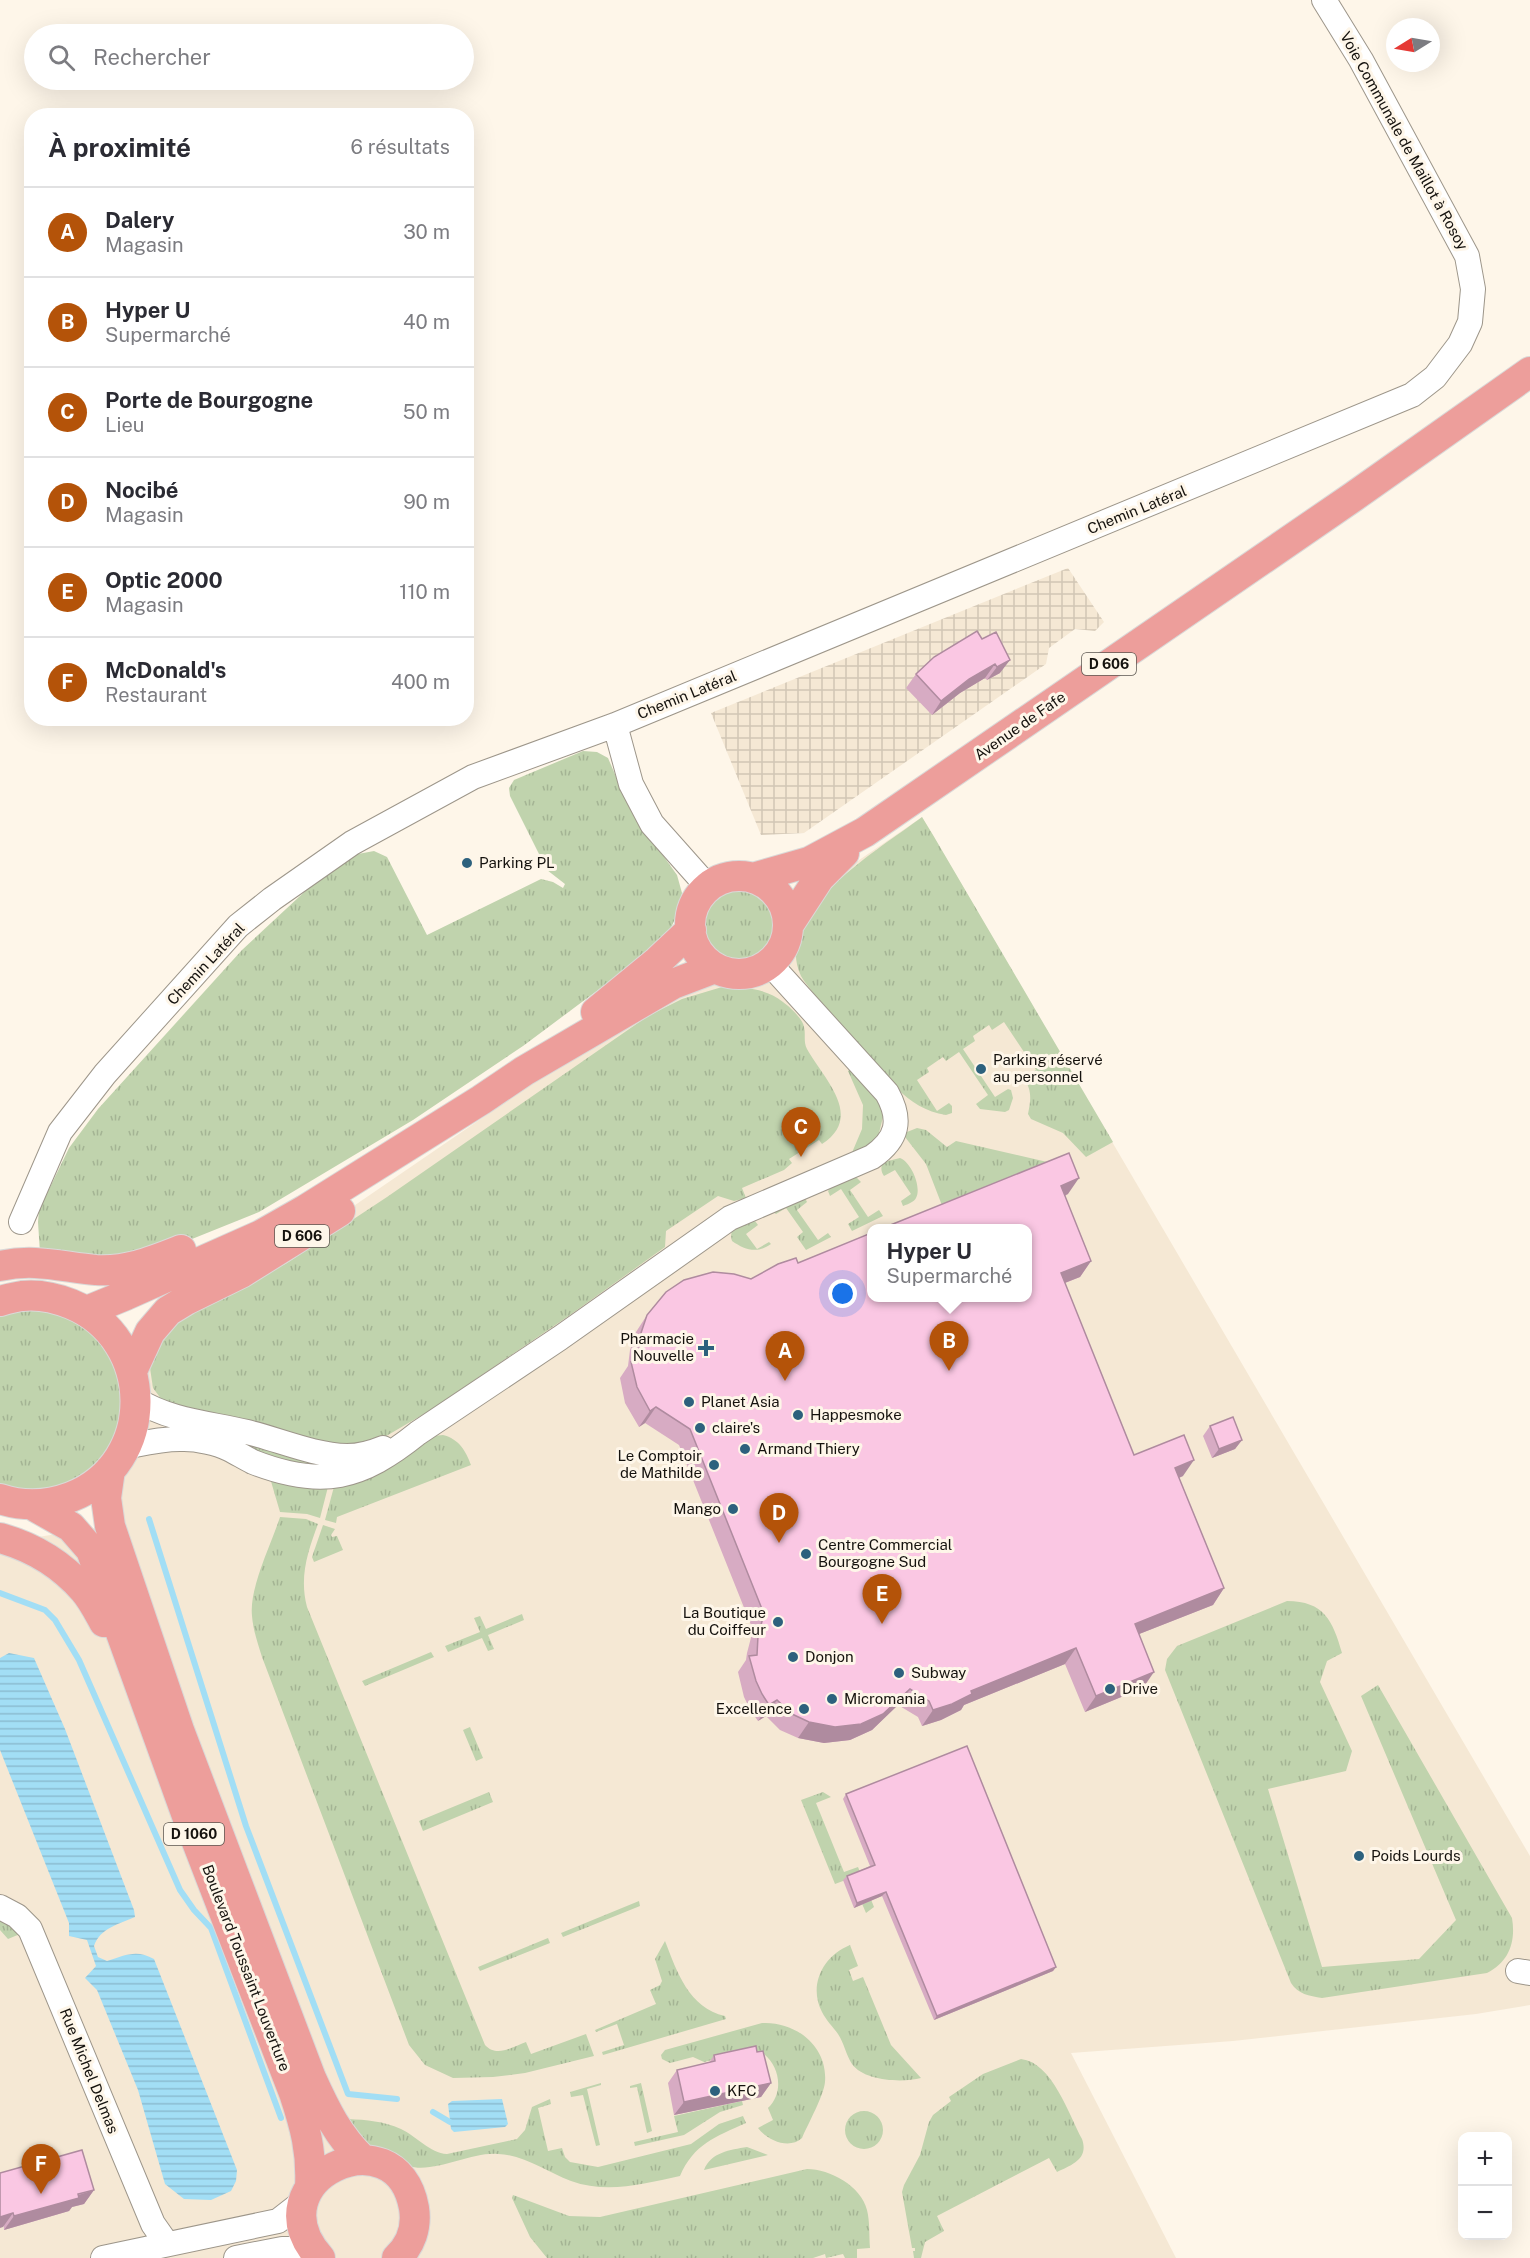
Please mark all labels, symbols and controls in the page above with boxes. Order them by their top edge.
north arrow [1386,18,1440,72]
search box [24,24,474,90]
street label: Voie Communale de Maillot à Rosoy [1337,29,1472,253]
icon: search [45,41,78,74]
text: Rechercher [93,44,211,70]
text: À proximité [48,132,191,163]
text: 6 résultats [350,135,450,159]
text: Dalery [105,207,174,233]
text: A [60,220,75,244]
text: 30 m [403,220,450,244]
text: Magasin [105,233,184,257]
text: Hyper U [105,297,190,323]
text: B [61,310,74,334]
text: 40 m [403,310,450,334]
text: Supermarché [105,323,231,347]
text: Porte de Bourgogne [105,387,313,413]
text: C [60,400,75,424]
text: 50 m [403,400,450,424]
text: Lieu [105,413,144,437]
text: Nocibé [105,477,179,503]
street label: Chemin Latéral [1085,482,1189,537]
text: D [60,490,75,514]
text: 90 m [403,490,450,514]
text: Magasin [105,503,184,527]
text: Optic 2000 [105,567,223,593]
text: E [61,580,74,604]
text: 110 m [399,580,450,604]
text: Magasin [105,593,184,617]
road number: D 606 [1082,653,1136,675]
text: McDonald's [105,657,226,683]
street label: Chemin Latéral [635,667,739,722]
text: F [61,670,74,694]
text: 400 m [391,670,450,694]
text: Restaurant [105,683,207,707]
street label: Avenue de Fafe [971,688,1068,763]
place label: Parking PL [479,854,555,871]
marker: Parking PL [460,856,474,870]
street label: Chemin Latéral [163,919,248,1008]
place label: Parking réservé au personnel [993,1051,1103,1085]
marker: Parking réservé au personnel [974,1062,988,1076]
pin: C [782,1108,820,1157]
popup [867,1224,1032,1302]
road number: D 606 [275,1225,329,1247]
text: Hyper U [887,1238,972,1264]
text: Supermarché [887,1264,1012,1288]
your location [828,1279,857,1308]
pin: B [930,1322,968,1371]
place label: Pharmacie Nouvelle [620,1330,694,1364]
pin: A [766,1332,804,1381]
marker: Pharmacie Nouvelle [699,1341,713,1355]
place label: Planet Asia [701,1393,780,1410]
marker: Planet Asia [682,1395,696,1409]
place label: Happesmoke [810,1406,902,1423]
marker: Happesmoke [791,1408,805,1422]
place label: claire's [712,1419,760,1436]
marker: claire's [693,1421,707,1435]
place label: Armand Thiery [757,1440,860,1457]
marker: Armand Thiery [738,1442,752,1456]
place label: Le Comptoir de Mathilde [617,1447,702,1481]
marker: Le Comptoir de Mathilde [707,1458,721,1472]
pin: D [760,1494,798,1543]
place label: Mango [673,1500,721,1517]
marker: Mango [726,1502,740,1516]
place label: Centre Commercial Bourgogne Sud [818,1536,952,1570]
marker: Centre Commercial Bourgogne Sud [799,1547,813,1561]
pin: E [862,1574,902,1624]
place label: La Boutique du Coiffeur [683,1604,766,1638]
marker: La Boutique du Coiffeur [771,1615,785,1629]
place label: Donjon [805,1648,854,1665]
marker: Donjon [786,1650,800,1664]
place label: Subway [911,1664,966,1681]
marker: Subway [892,1666,906,1680]
place label: Drive [1122,1680,1158,1697]
marker: Drive [1103,1682,1117,1696]
place label: Micromania [844,1690,925,1707]
marker: Micromania [825,1692,839,1706]
place label: Excellence [716,1700,792,1717]
marker: Excellence [797,1702,811,1716]
road number: D 1060 [164,1823,224,1845]
place label: Poids Lourds [1371,1847,1461,1864]
marker: Poids Lourds [1352,1849,1366,1863]
street label: Boulevard Toussaint Louverture [199,1862,294,2074]
street label: Rue Michel Delmas [57,2006,122,2136]
place label: KFC [727,2082,756,2099]
marker: KFC [708,2084,722,2098]
map controls [1458,2132,1512,2240]
button: + [1458,2132,1512,2186]
pin: F [22,2144,60,2194]
button: − [1458,2186,1512,2240]

